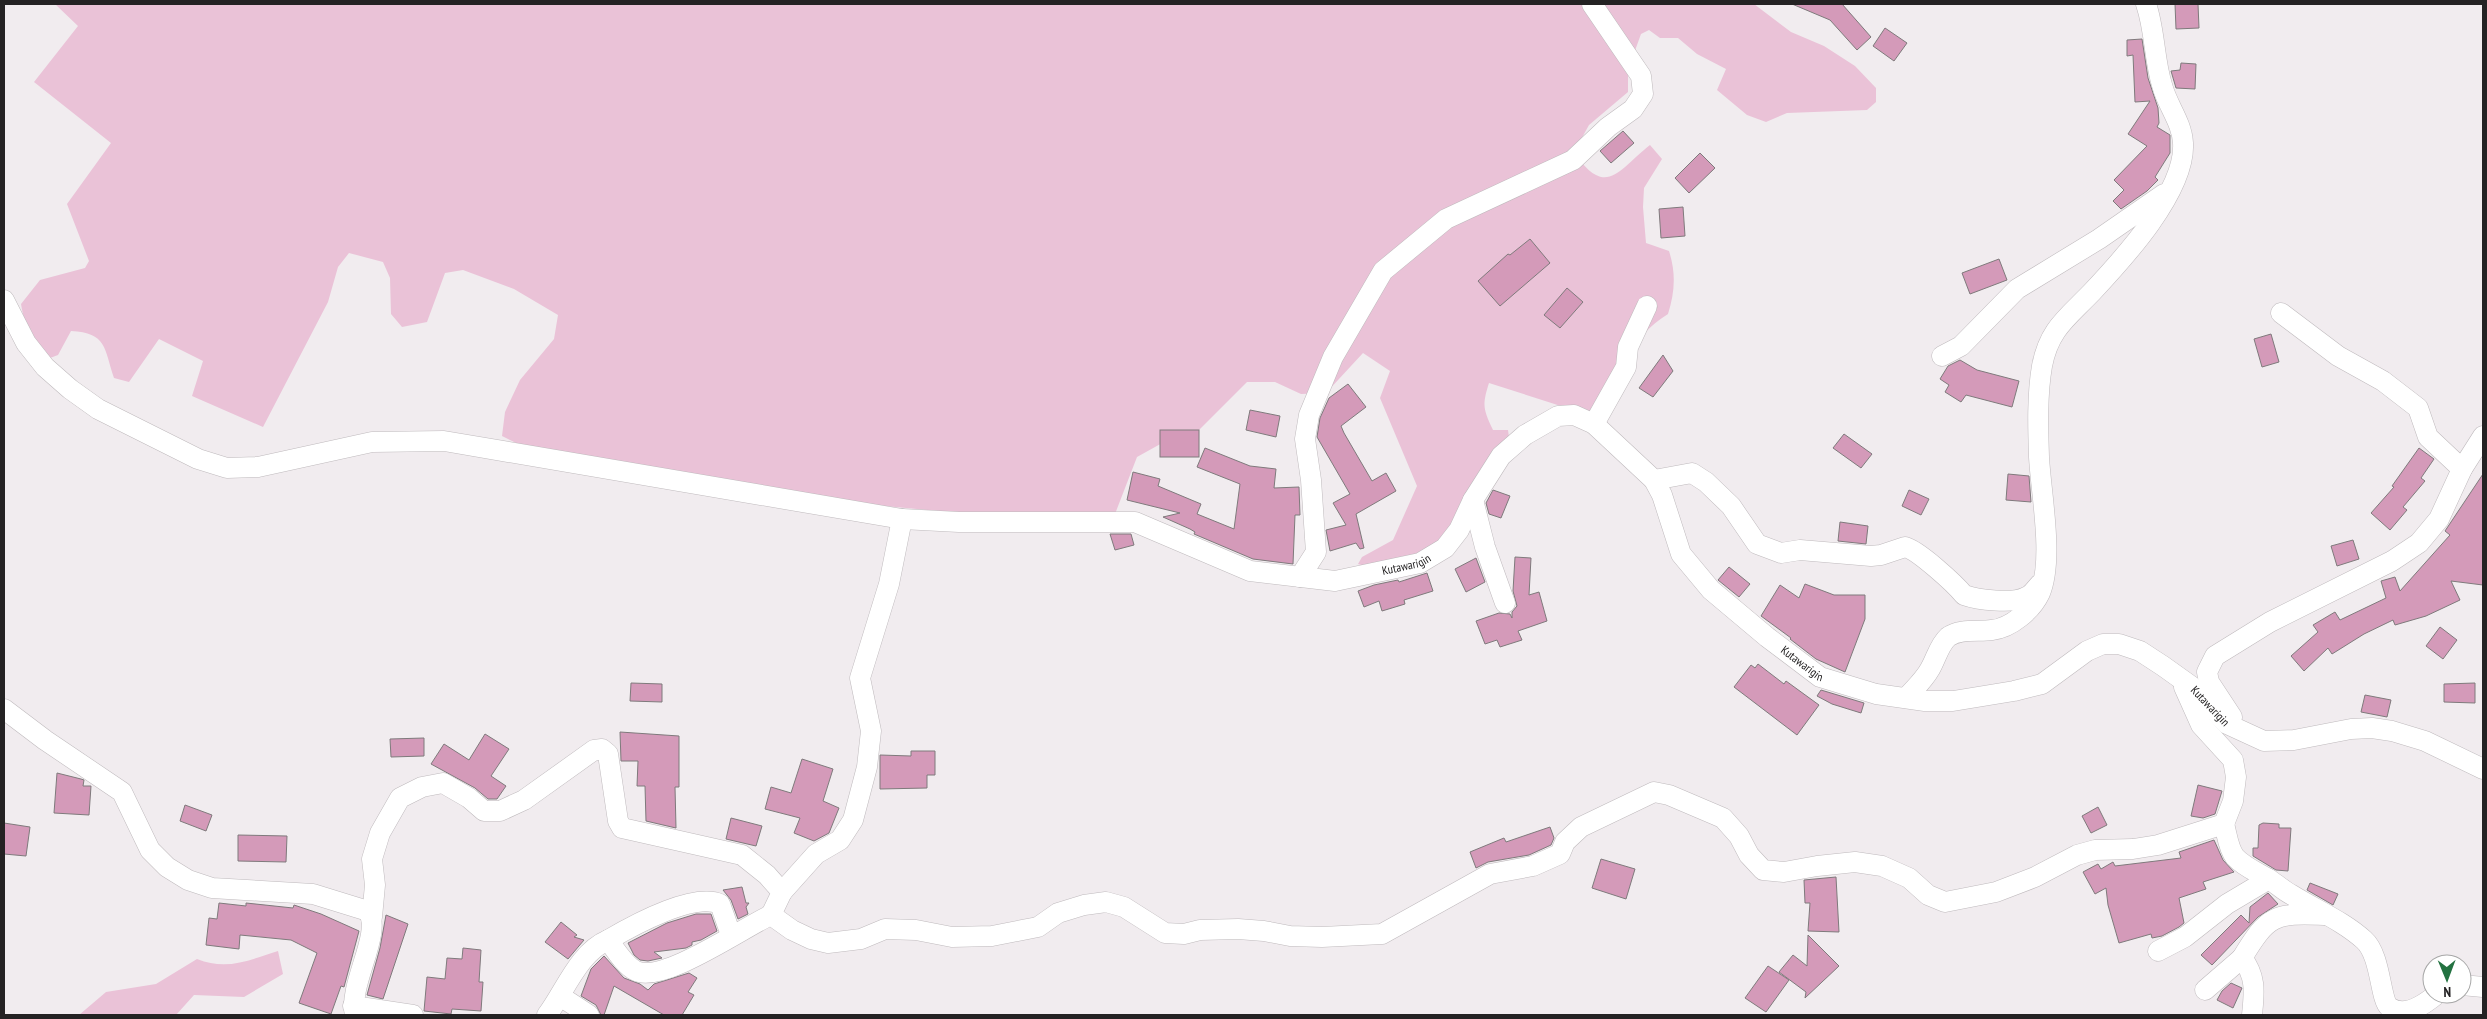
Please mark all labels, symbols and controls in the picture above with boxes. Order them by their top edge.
street label: Kutawarigin [1381,550,1433,578]
street label: Kutawarigin [1778,642,1825,684]
street label: Kutawarigin [2188,683,2233,729]
north arrow [2422,954,2472,1004]
text: N [2443,983,2451,1001]

